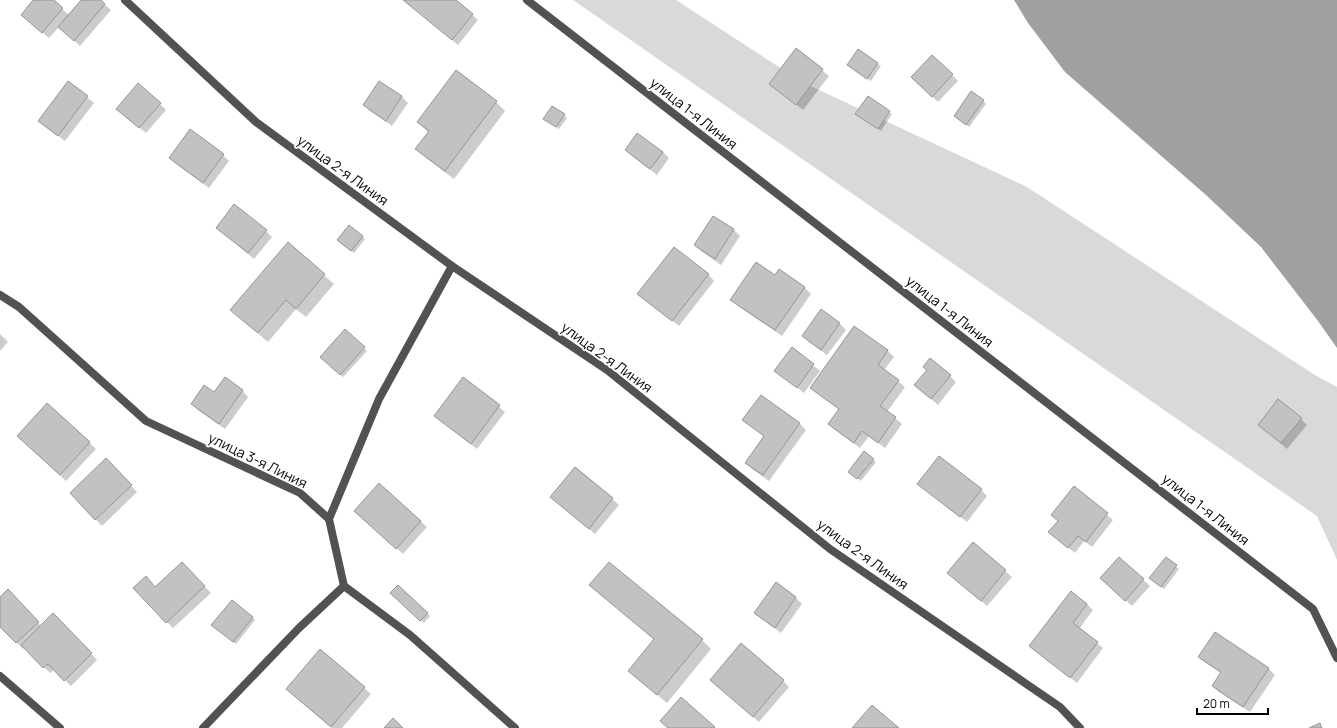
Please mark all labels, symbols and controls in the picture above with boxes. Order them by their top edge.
street label: улица 1-я Линия [646,73,742,153]
street label: улица 2-я Линия [294,130,392,210]
street label: улица 1-я Линия [902,271,998,351]
street label: улица 2-я Линия [558,317,656,397]
street label: улица 3-я Линия [205,428,311,492]
street label: улица 1-я Линия [1158,469,1254,549]
street label: улица 2-я Линия [814,514,912,594]
scale bar [1197,690,1268,716]
text: 20 m [1203,695,1230,712]

